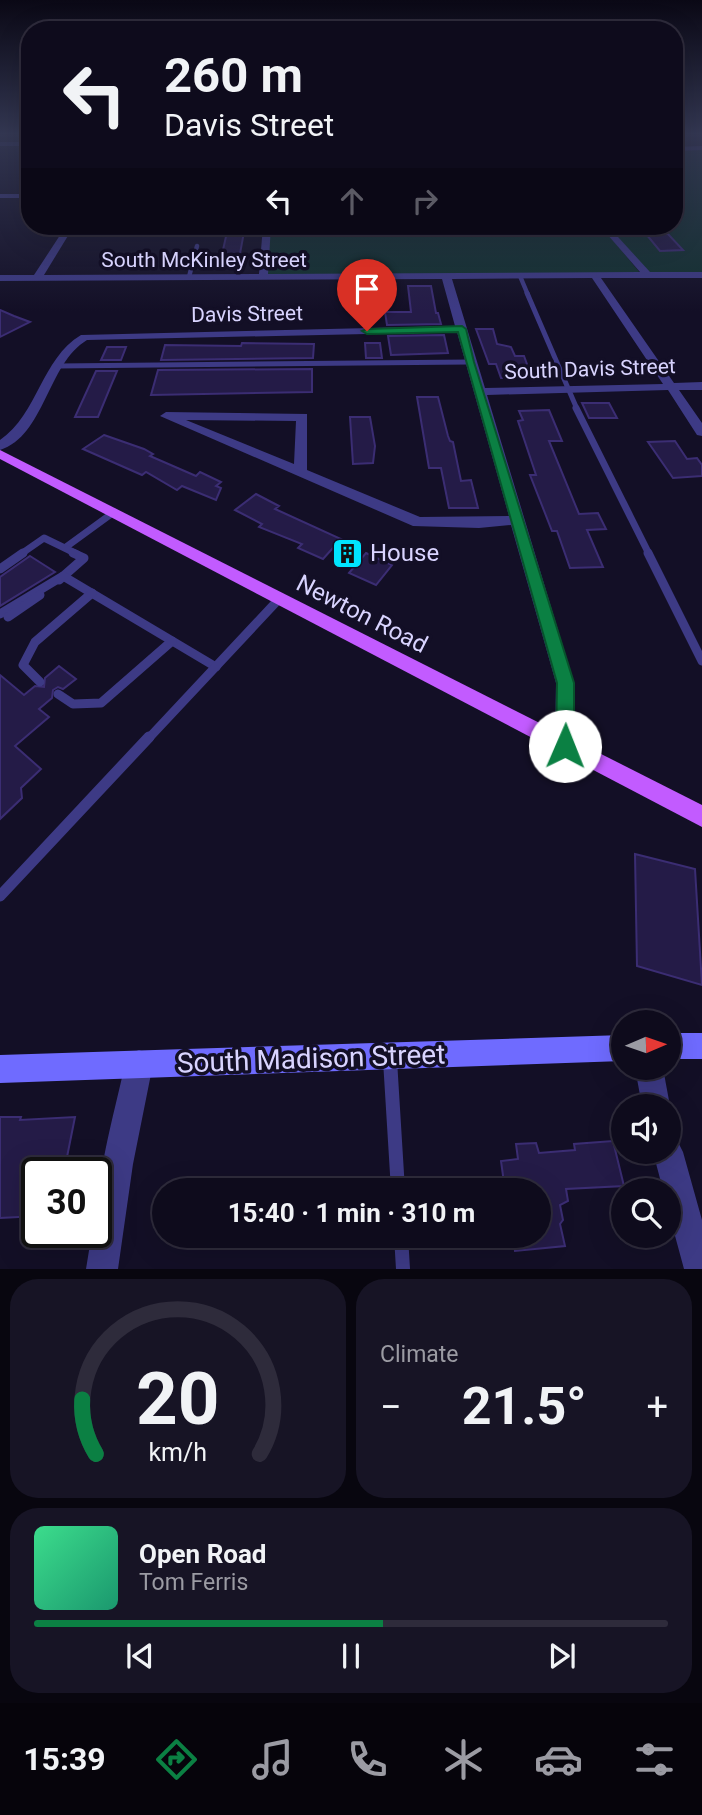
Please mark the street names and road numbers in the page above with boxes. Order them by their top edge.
street label: South McKinley Street [101,248,307,272]
street label: Davis Street [191,301,303,327]
street label: South Davis Street [504,354,676,384]
street label: Newton Road [292,569,432,659]
street label: South Madison Street [176,1037,446,1080]

